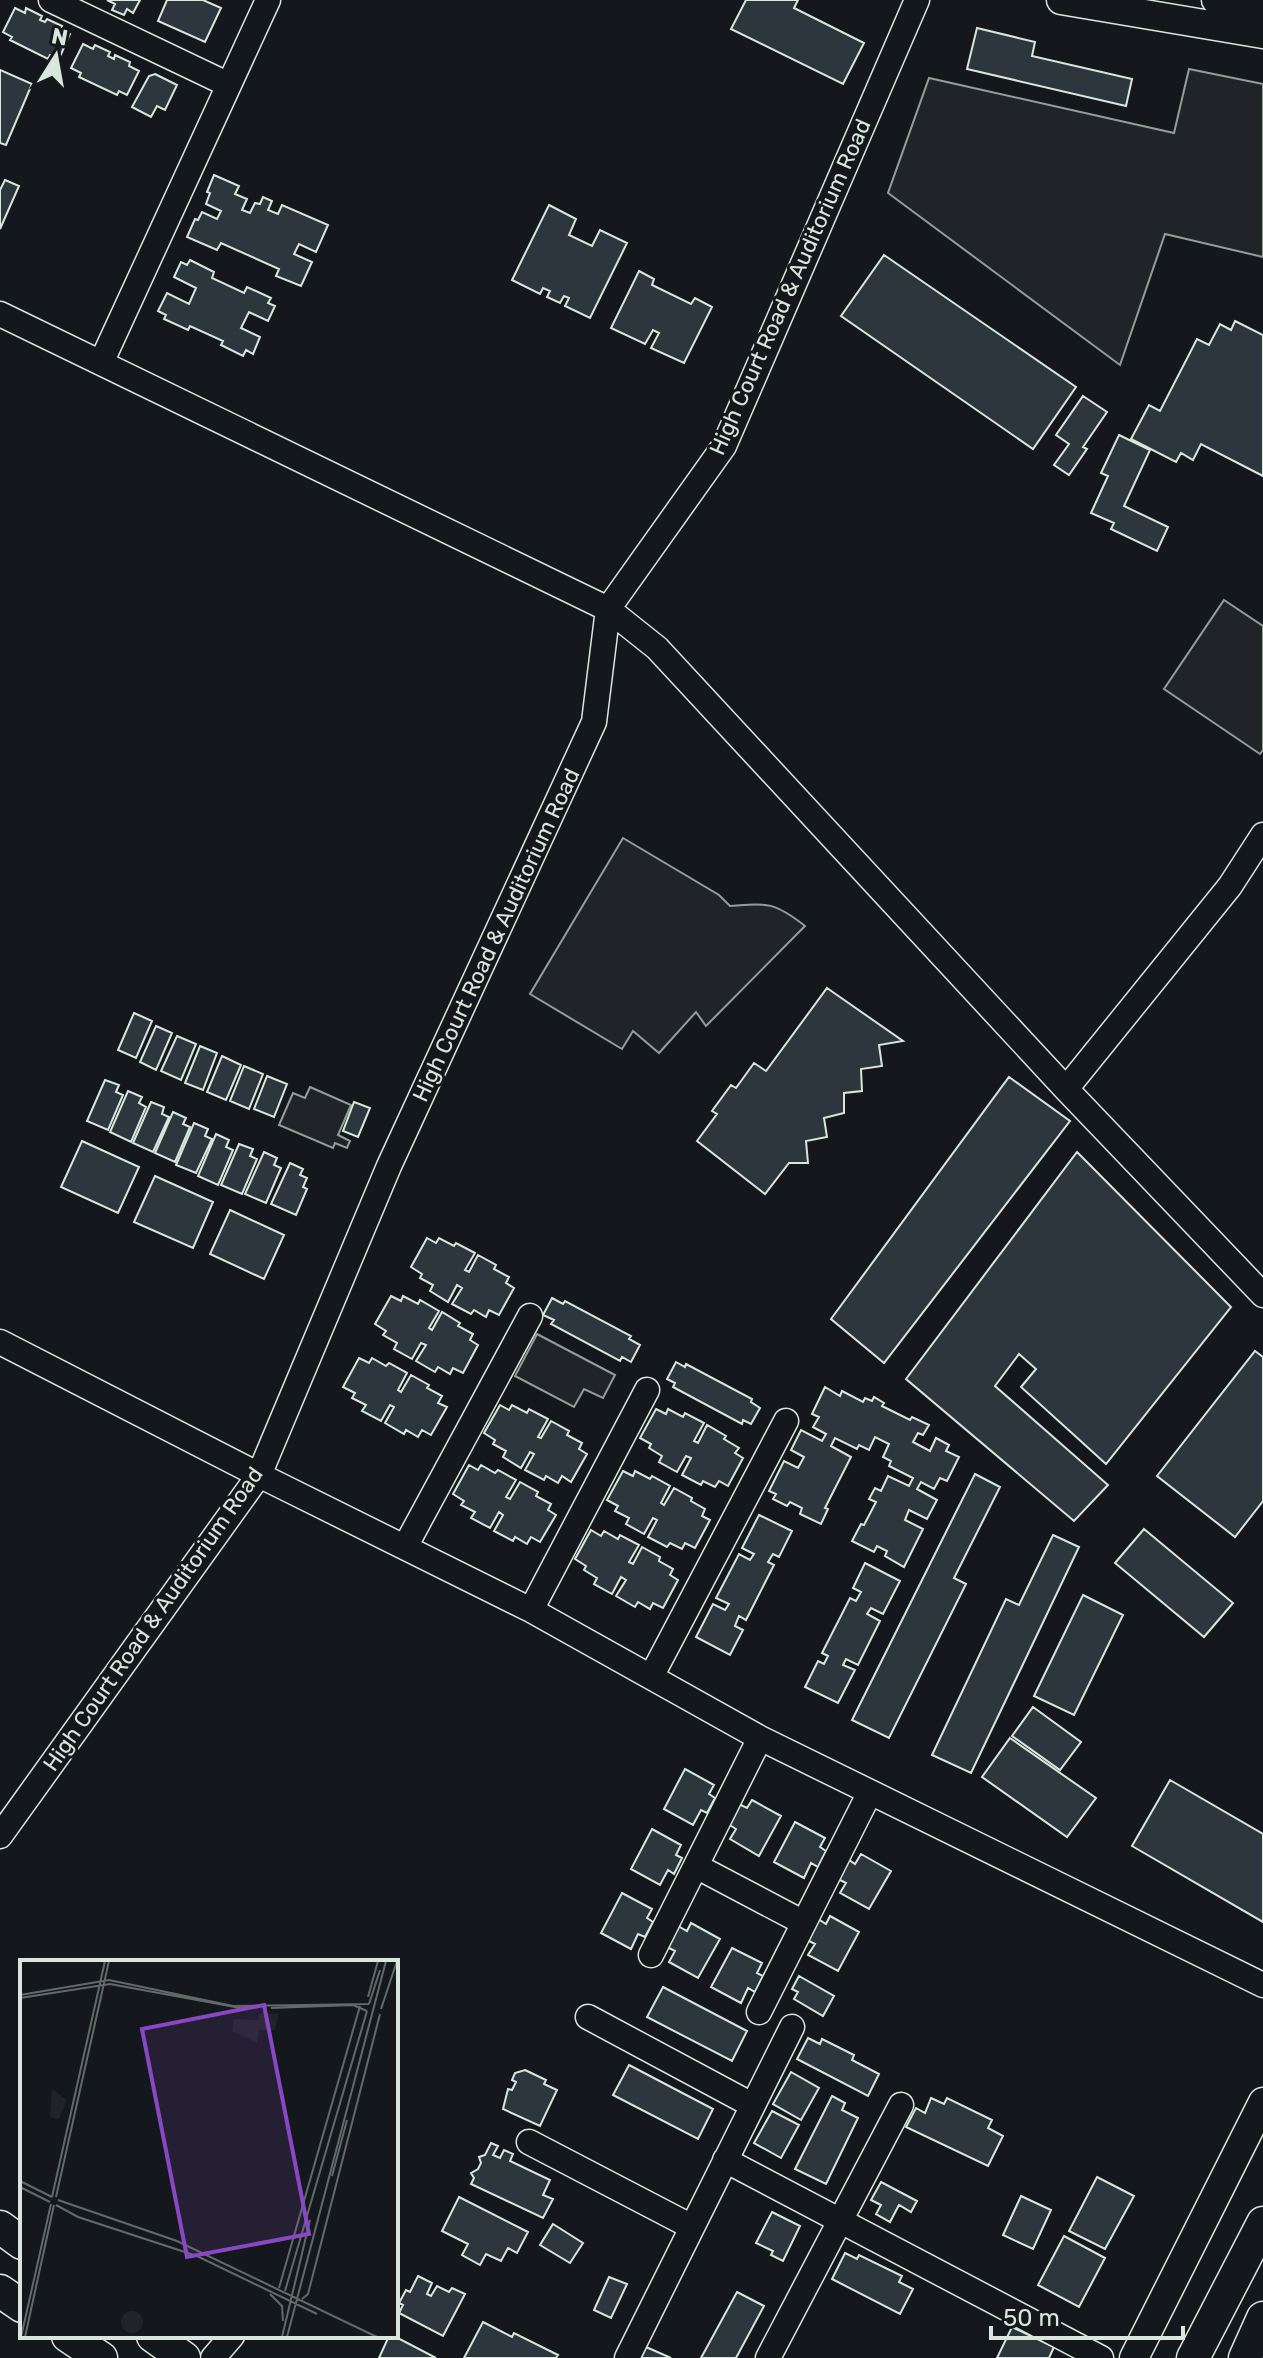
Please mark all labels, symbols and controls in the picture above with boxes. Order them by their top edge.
north arrow [16,16,96,96]
text: N [49,22,70,52]
street label: High Court Road & Auditorium Road [703,115,877,459]
street label: High Court Road & Auditorium Road [407,764,585,1106]
street label: High Court Road & Auditorium Road [37,1462,269,1776]
inset map [20,1960,398,2338]
scale bar [991,2290,1183,2340]
text: 50 m [1003,2304,1060,2332]

